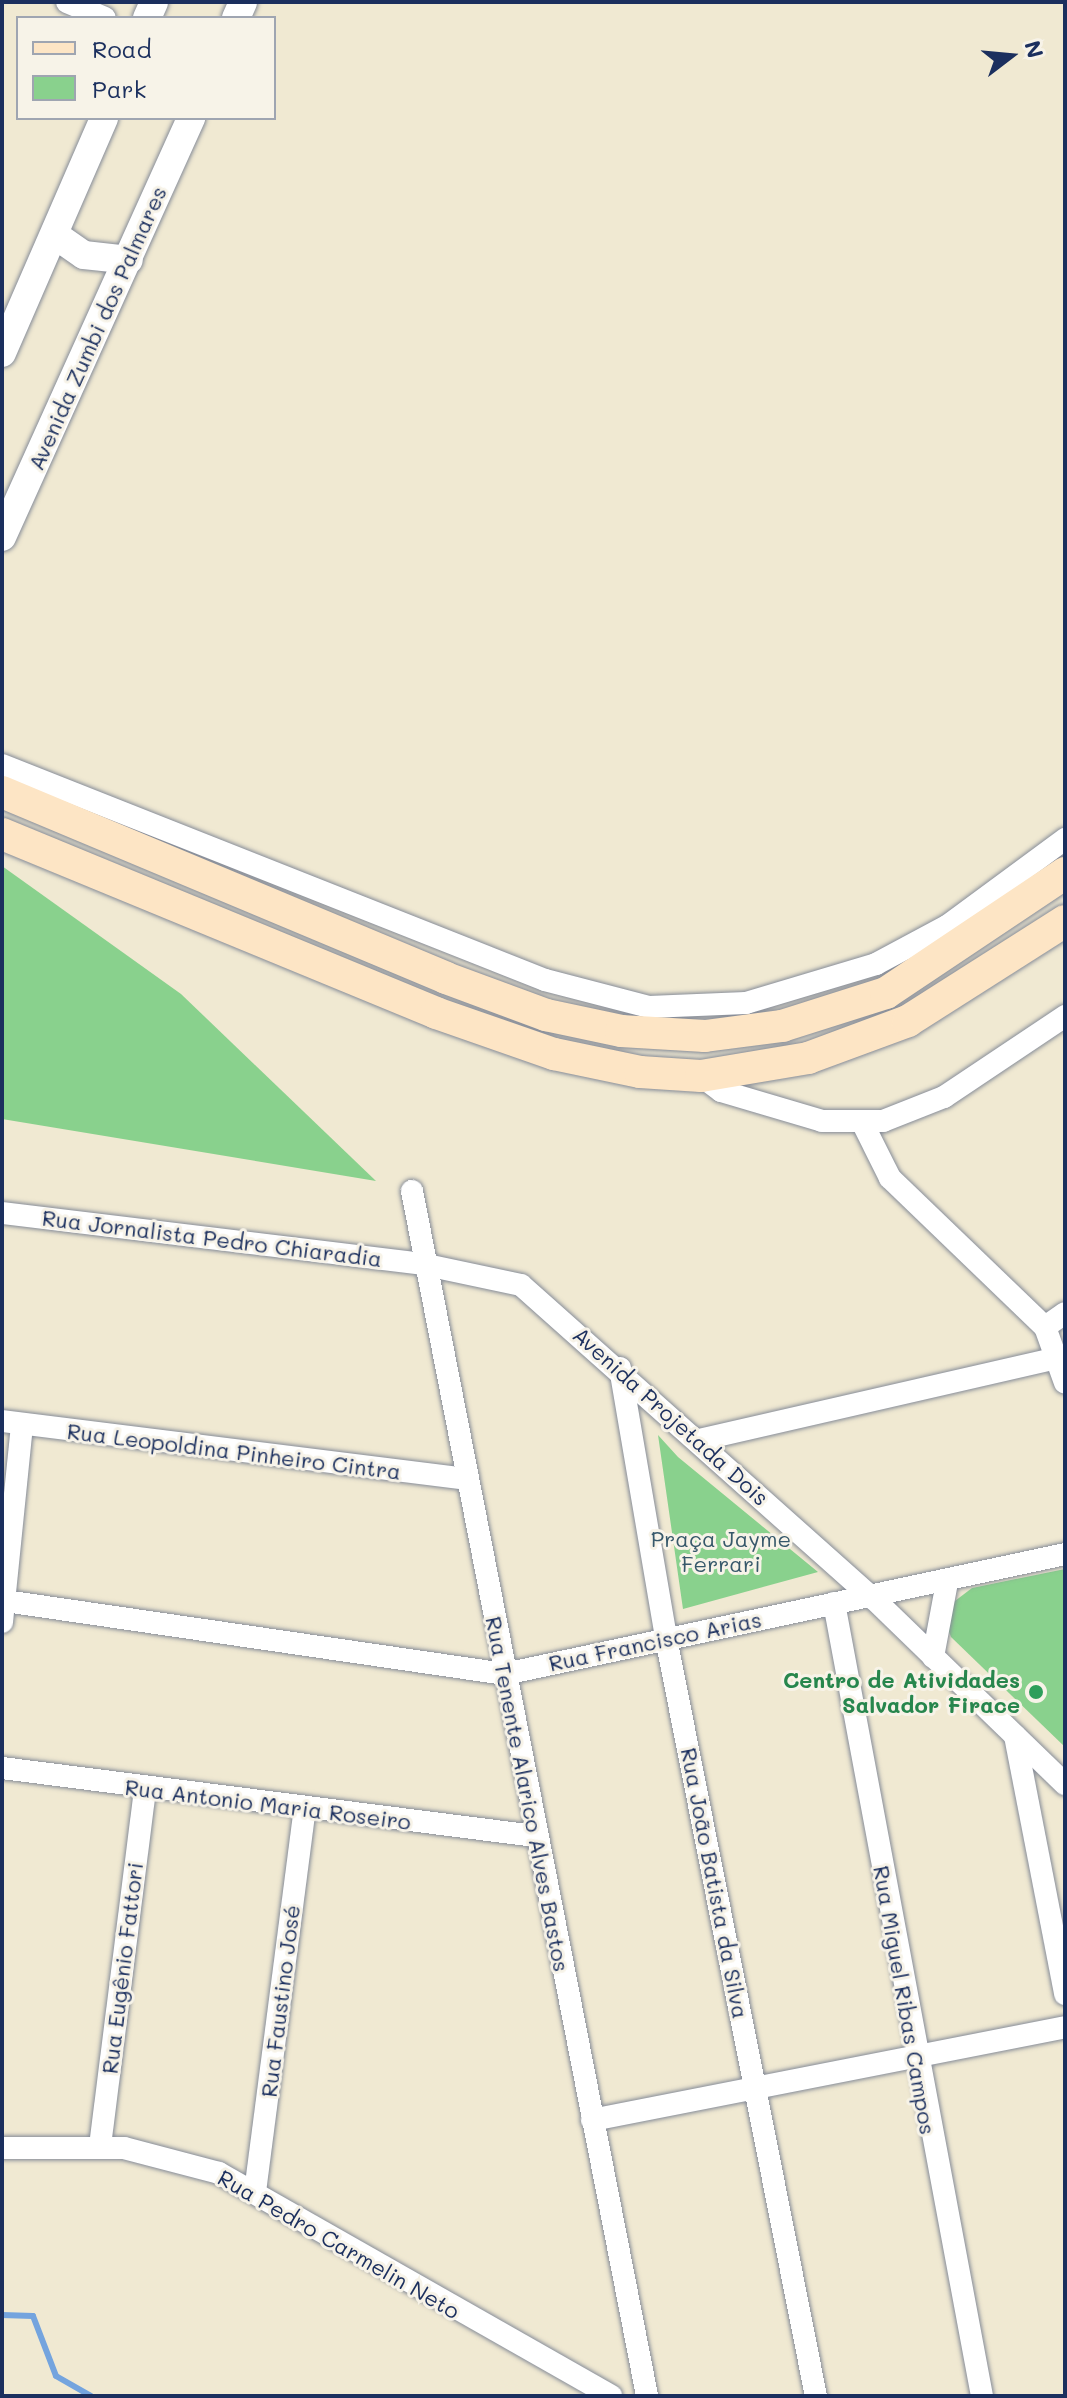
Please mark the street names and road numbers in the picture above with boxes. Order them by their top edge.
street label: Avenida Zumbi dos Palmares [22,182,172,474]
street label: Rua Jornalista Pedro Chiaradia [41,1204,383,1272]
street label: Avenida Projetada Dois [568,1321,774,1511]
street label: Rua Leopoldina Pinheiro Cintra [66,1417,402,1485]
street label: Rua Francisco Arias [546,1606,764,1676]
street label: Rua Tenente Alarico Alves Bastos [481,1614,575,1974]
street label: Rua João Batista da Silva [676,1745,754,2021]
street label: Rua Antonio Maria Roseiro [123,1773,413,1835]
street label: Rua Eugênio Fattori [96,1861,148,2075]
street label: Rua Miguel Ribas Campos [868,1863,942,2137]
street label: Rua Faustino José [255,1903,305,2099]
street label: Rua Pedro Carmelin Neto [213,2164,465,2324]

